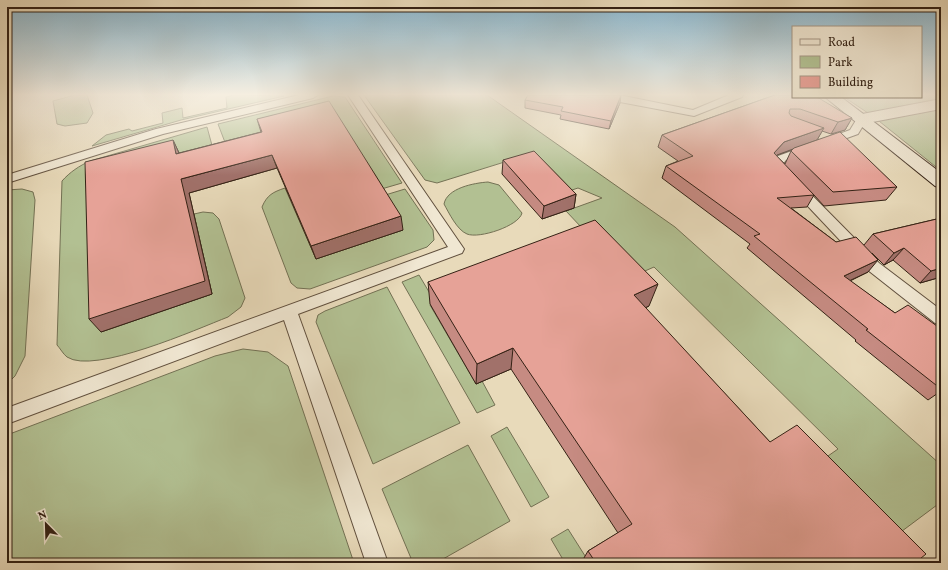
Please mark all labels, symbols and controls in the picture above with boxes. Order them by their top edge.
legend [792,26,922,98]
text: Road [828,35,855,51]
text: Park [828,55,853,71]
text: Building [828,75,873,91]
north arrow [26,504,66,544]
text: N [36,508,49,525]

